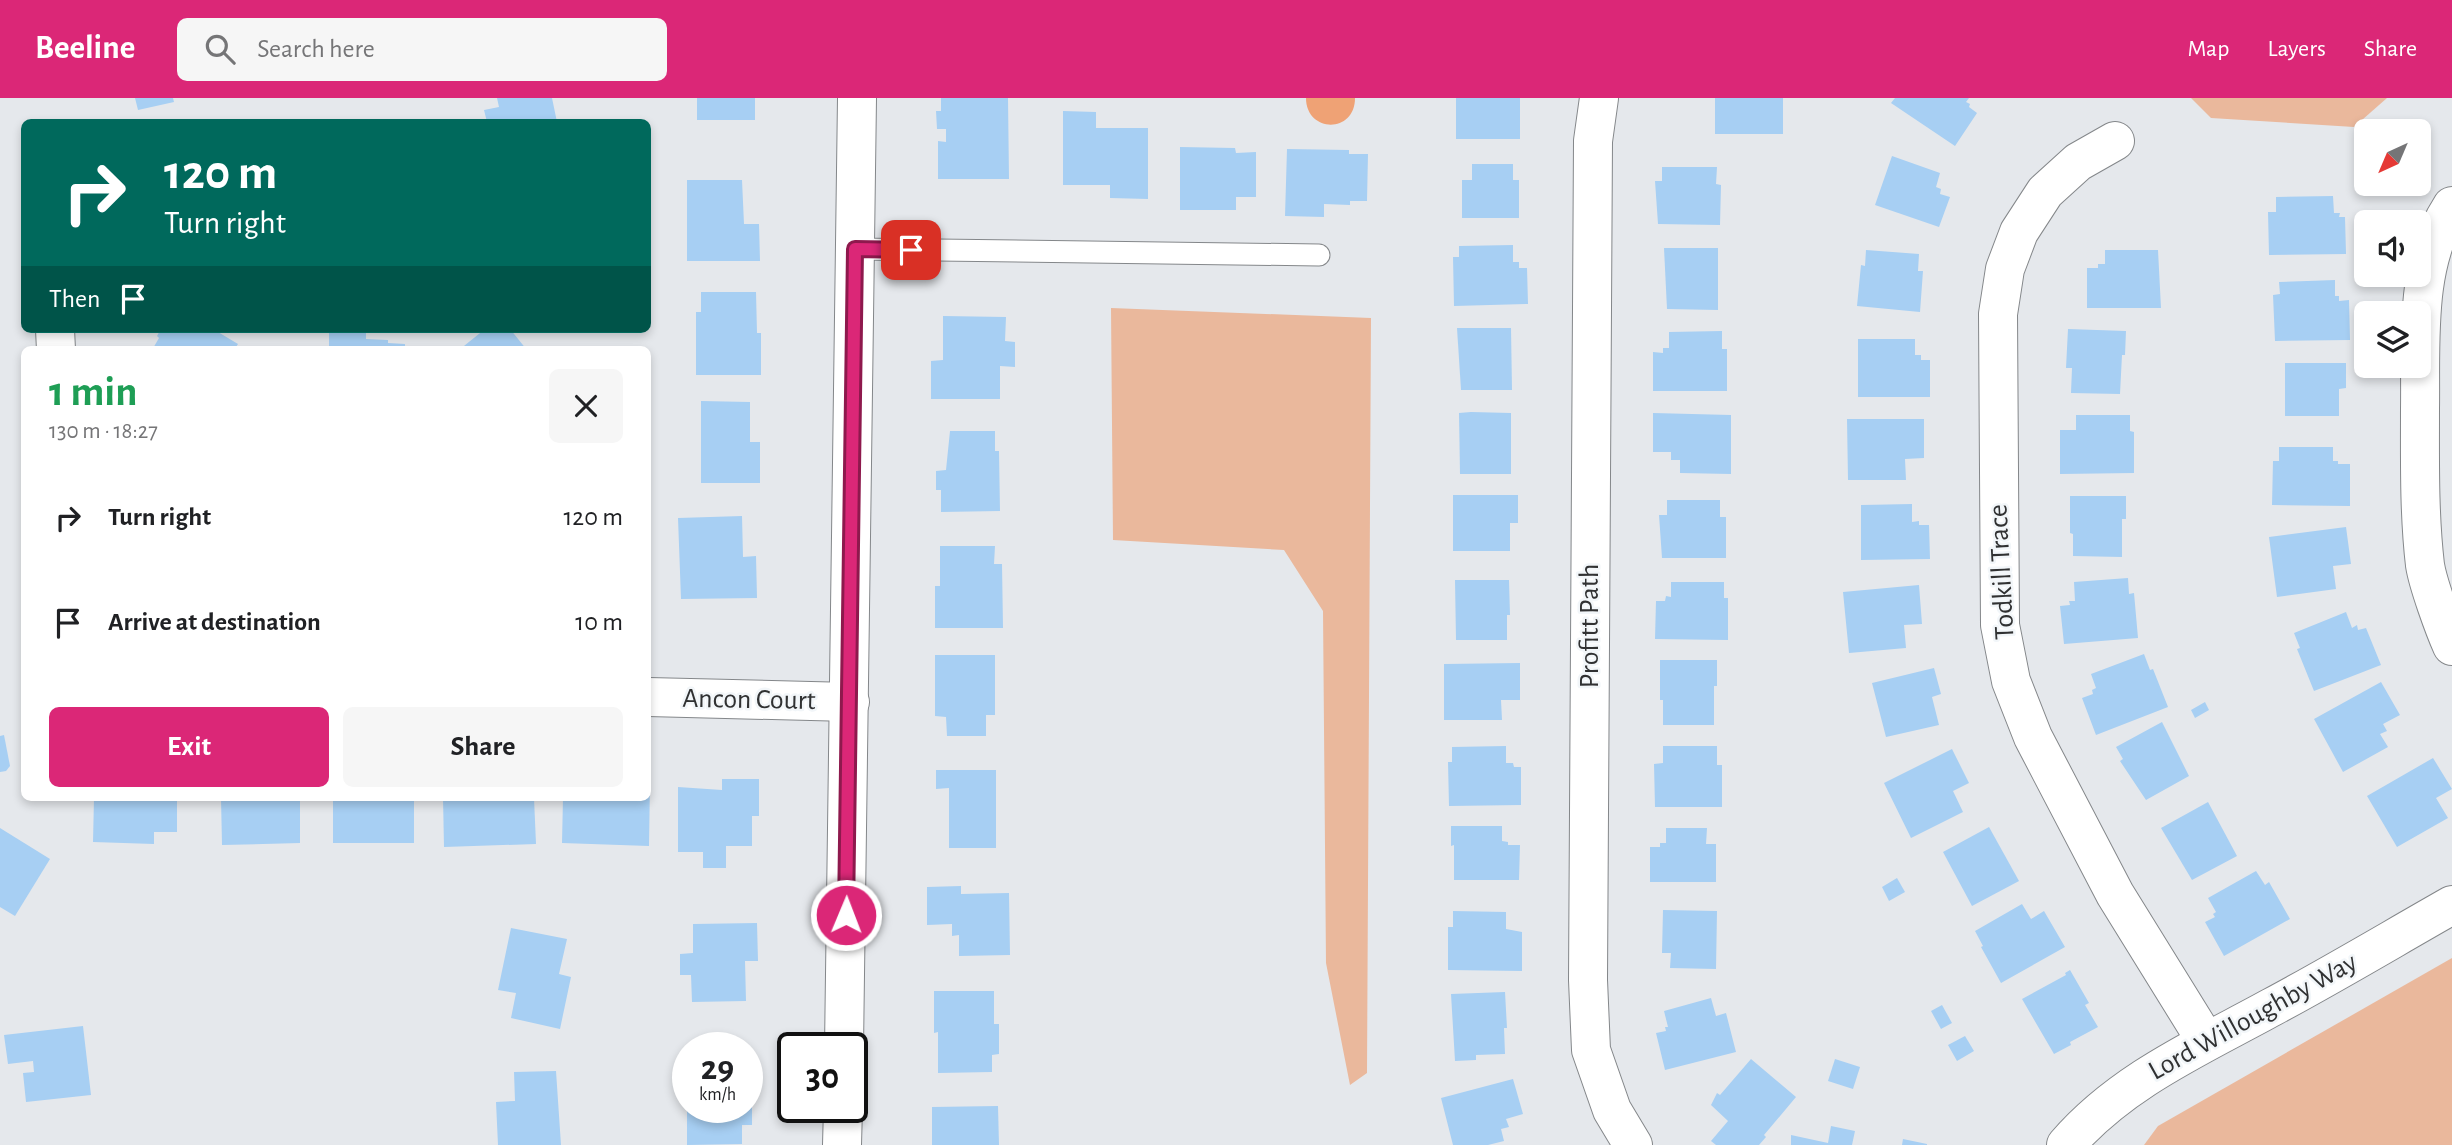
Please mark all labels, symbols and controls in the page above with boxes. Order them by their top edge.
search box [177,18,667,81]
icon: search [201,30,239,68]
text: Beeline [35,32,135,65]
text: Search here [257,36,375,62]
text: Map [2187,37,2229,61]
text: Layers [2267,37,2326,61]
text: Share [2364,37,2417,61]
north arrow [2354,119,2431,196]
map controls [2354,119,2431,378]
icon: right [49,147,140,238]
text: 120 m [164,149,277,198]
text: Turn right [164,207,286,239]
button: sound [2354,210,2431,287]
pin [881,220,941,280]
icon: arrive [892,231,930,269]
icon: arrive [114,280,152,318]
text: Then [49,286,100,312]
button: layers [2354,301,2431,378]
button: close [549,369,623,443]
text: 1 min [49,371,138,413]
text: 130 m · 18:27 [49,420,158,443]
icon: right [49,499,87,537]
text: Turn right [108,504,211,530]
text: 120 m [563,504,623,530]
street label: Todkill Trace [1984,504,2020,640]
street label: Profitt Path [1576,564,1604,688]
icon: arrive [49,604,87,642]
text: Arrive at destination [108,609,321,635]
text: 10 m [575,609,623,635]
street label: Ancon Court [682,685,816,715]
button: Exit [49,707,329,787]
button: Share [343,707,623,787]
position arrow [809,878,883,952]
street label: Lord Willoughby Way [2144,948,2362,1086]
speed limit sign: 30 [777,1032,868,1123]
text: 29 [701,1051,734,1086]
text: km/h [699,1086,736,1104]

